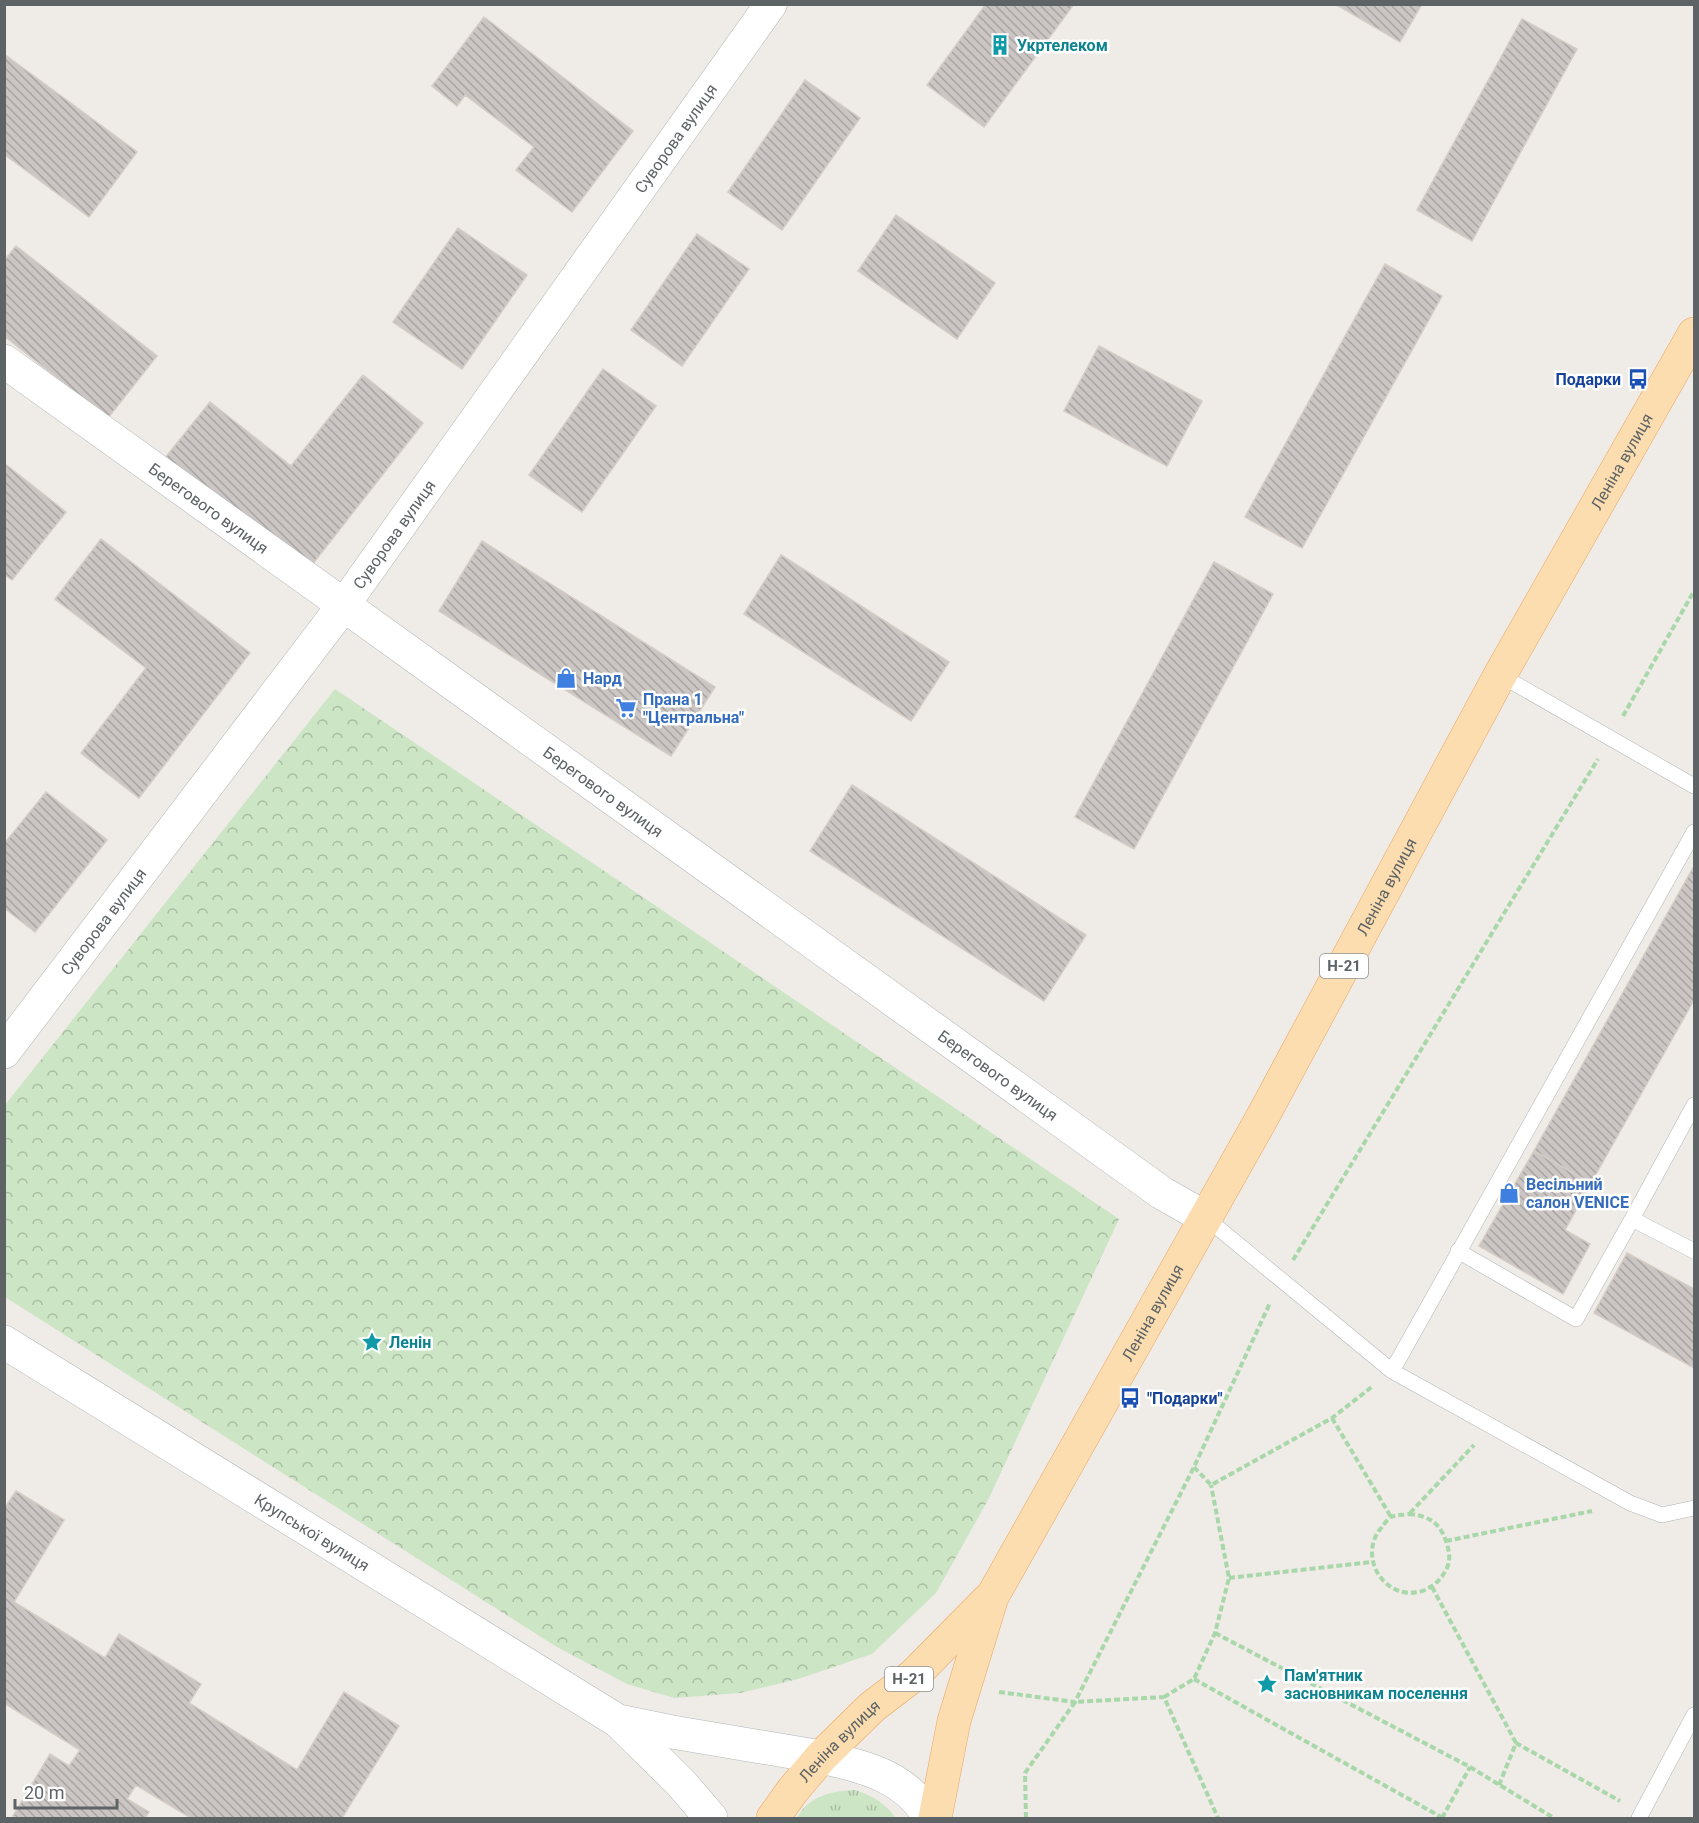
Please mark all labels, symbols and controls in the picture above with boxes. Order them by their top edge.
building icon: Укртелеком [988,33,1012,57]
place label: Укртелеком [1017,36,1108,55]
street label: Суворова вулиця [631,80,721,197]
bus stop icon: Подарки [1626,367,1650,391]
place label: Подарки [1556,370,1621,389]
street label: Леніна вулиця [1587,410,1657,513]
street label: Берегового вулиця [145,459,272,558]
street label: Суворова вулиця [349,476,440,593]
shop icon: Нард [554,666,578,690]
place label: Нард [583,669,622,688]
place label: Прана 1 "Центральна" [643,690,744,727]
supermarket icon: Прана 1 "Центральна" [614,696,638,720]
street label: Берегового вулиця [540,743,667,841]
street label: Леніна вулиця [1353,835,1421,939]
street label: Суворова вулиця [57,864,150,979]
road number: Н-21 [1320,954,1368,978]
street label: Берегового вулиця [934,1026,1061,1125]
place label: Весільний салон VENICE [1526,1175,1629,1212]
shop icon: Весільний салон VENICE [1497,1181,1521,1205]
street label: Леніна вулиця [1118,1261,1187,1365]
place icon: Ленін [360,1330,384,1354]
place label: Ленін [389,1333,431,1352]
bus stop icon: "Подарки" [1118,1386,1142,1410]
place label: "Подарки" [1147,1389,1223,1408]
street label: Крупської вулиця [251,1490,373,1575]
place label: Пам'ятник засновникам поселення [1284,1666,1468,1703]
road number: Н-21 [885,1667,933,1691]
place icon: Пам'ятник засновникам поселення [1255,1672,1279,1696]
street label: Леніна вулиця [795,1696,884,1786]
scale bar [15,1772,117,1810]
text: 20 m [24,1782,64,1803]

